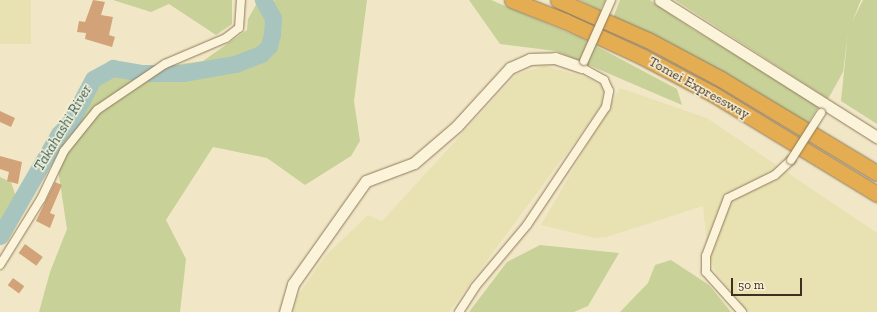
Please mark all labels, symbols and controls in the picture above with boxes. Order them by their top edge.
street label: Tomei Expressway [646,53,752,123]
water label: Takahashi River [30,82,96,174]
scale bar [733,270,804,296]
text: 50 m [738,278,764,292]

